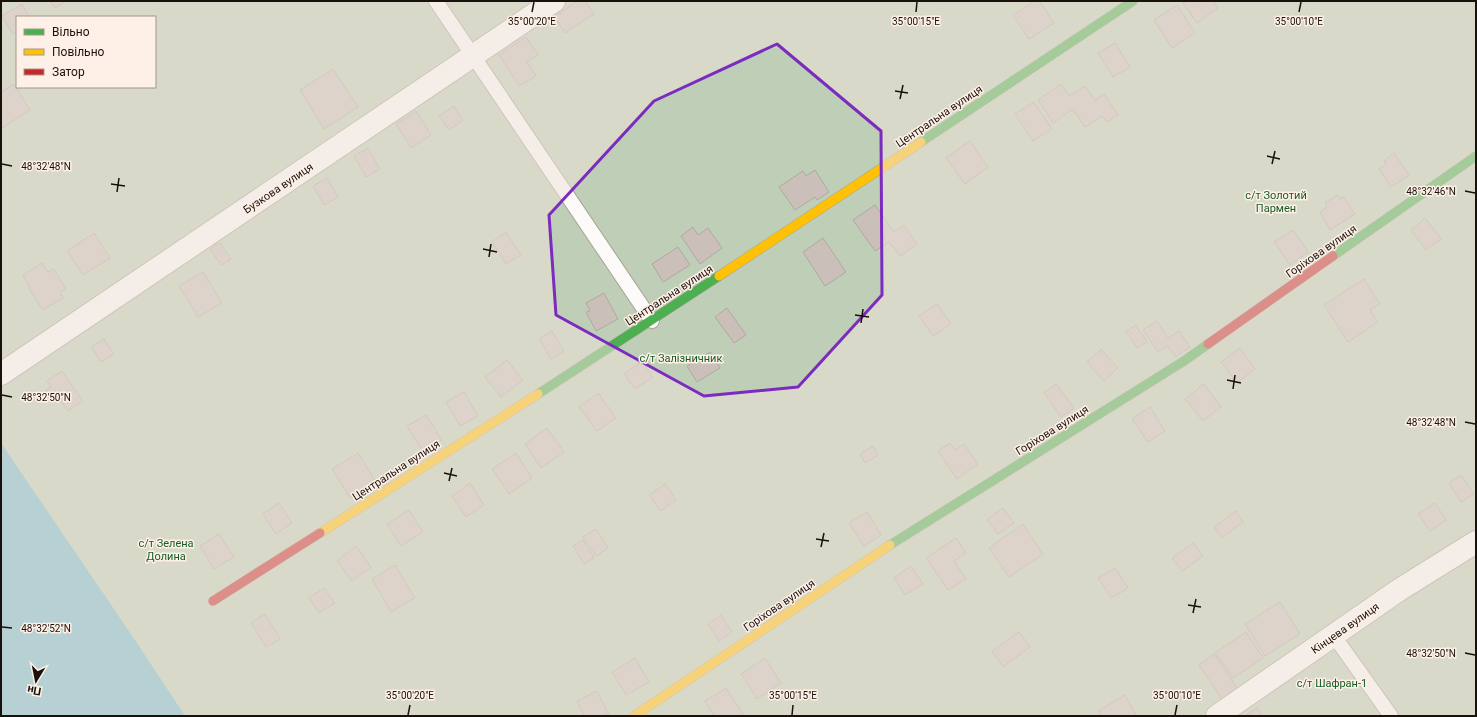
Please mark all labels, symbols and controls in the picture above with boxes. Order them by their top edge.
legend [16,16,156,88]
text: 35°00'20"E [508,16,556,27]
text: 35°00'15"E [892,16,940,27]
text: 35°00'10"E [1275,16,1323,27]
text: Вільно [52,25,90,39]
text: Повільно [52,45,105,59]
text: Затор [52,65,85,79]
street label: Центральна вулиця [894,83,985,150]
street label: Бузкова вулиця [241,160,316,217]
text: 48°32'48"N [21,161,71,172]
text: 48°32'46"N [1406,186,1456,197]
park label: с/т Золотий Пармен [1245,189,1307,215]
street label: Горіхова вулиця [1283,222,1359,281]
street label: Центральна вулиця [623,262,715,329]
park label: с/т Залізничник [640,352,722,365]
text: 48°32'50"N [21,392,71,403]
street label: Горіхова вулиця [1013,403,1091,458]
text: 48°32'48"N [1406,417,1456,428]
street label: Центральна вулиця [350,437,442,504]
park label: с/т Зелена Долина [138,537,194,563]
street label: Горіхова вулиця [741,577,817,634]
street label: Кінцева вулиця [1309,600,1382,657]
text: 48°32'52"N [21,623,71,634]
text: 48°32'50"N [1406,648,1456,659]
north arrow [16,661,56,701]
park label: с/т Шафран-1 [1297,677,1367,690]
text: Пн [26,683,42,698]
text: 35°00'20"E [386,690,434,701]
text: 35°00'15"E [769,690,817,701]
text: 35°00'10"E [1153,690,1201,701]

